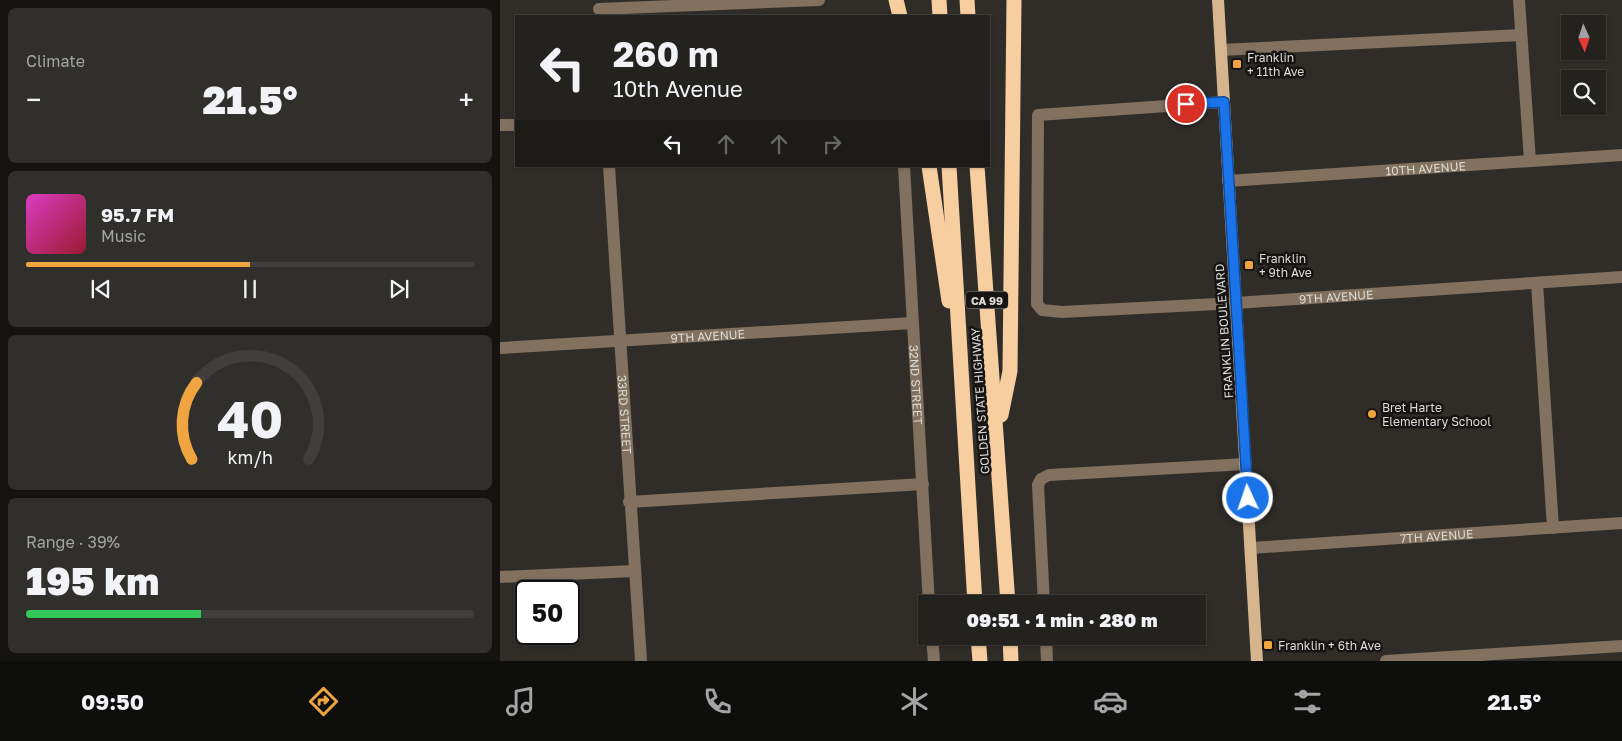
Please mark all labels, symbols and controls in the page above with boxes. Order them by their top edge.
north arrow [1561,15,1606,60]
map controls [1561,15,1606,115]
text: 260 m [613,33,719,75]
icon: left [530,35,595,100]
place label: Franklin + 11th Ave [1247,50,1304,79]
text: Climate [26,51,85,71]
marker: Franklin + 11th Ave [1231,58,1243,70]
button: search [1561,70,1606,115]
text: 10th Avenue [613,75,743,102]
text: 21.5° [203,77,297,122]
text: − [26,83,41,116]
text: + [459,83,474,116]
pin [1165,83,1207,125]
icon: arrive [1172,90,1200,118]
icon: left [659,130,687,158]
icon: ahead [712,130,740,158]
icon: ahead [765,130,793,158]
icon: right [818,130,846,158]
street label: 10TH AVENUE [1385,158,1466,178]
text: 95.7 FM [101,203,174,226]
text: Music [101,226,146,246]
place label: Franklin + 9th Ave [1259,251,1312,280]
marker: Franklin + 9th Ave [1243,259,1255,271]
street label: FRANKLIN BOULEVARD [1212,263,1236,399]
icon: previous [87,275,115,303]
icon: pause [236,275,264,303]
icon: next [385,275,413,303]
street label: 9TH AVENUE [1299,286,1374,306]
road number: CA 99 [966,292,1008,308]
street label: 9TH AVENUE [670,326,745,345]
street label: GOLDEN STATE HIGHWAY [967,327,993,475]
street label: 32ND STREET [907,344,926,426]
street label: 33RD STREET [615,375,635,455]
text: 40 [217,387,283,449]
place label: Bret Harte Elementary School [1382,400,1491,429]
marker: Bret Harte Elementary School [1366,408,1378,420]
text: km/h [227,446,273,468]
position arrow [1221,471,1273,523]
street label: 7TH AVENUE [1399,526,1474,545]
text: Range · 39% [26,532,120,552]
text: 195 km [26,558,159,603]
speed limit sign: 50 [515,580,580,645]
text: 09:51 · 1 min · 280 m [966,608,1158,631]
place label: Franklin + 6th Ave [1278,638,1381,653]
marker: Franklin + 6th Ave [1262,639,1274,651]
icon: directions [306,684,341,719]
icon: music [503,684,538,719]
icon: phone [700,684,735,719]
icon: climate [897,684,932,719]
icon: car [1093,684,1128,719]
icon: filters [1290,684,1325,719]
text: 09:50 [81,688,144,715]
text: 21.5° [1487,688,1541,715]

